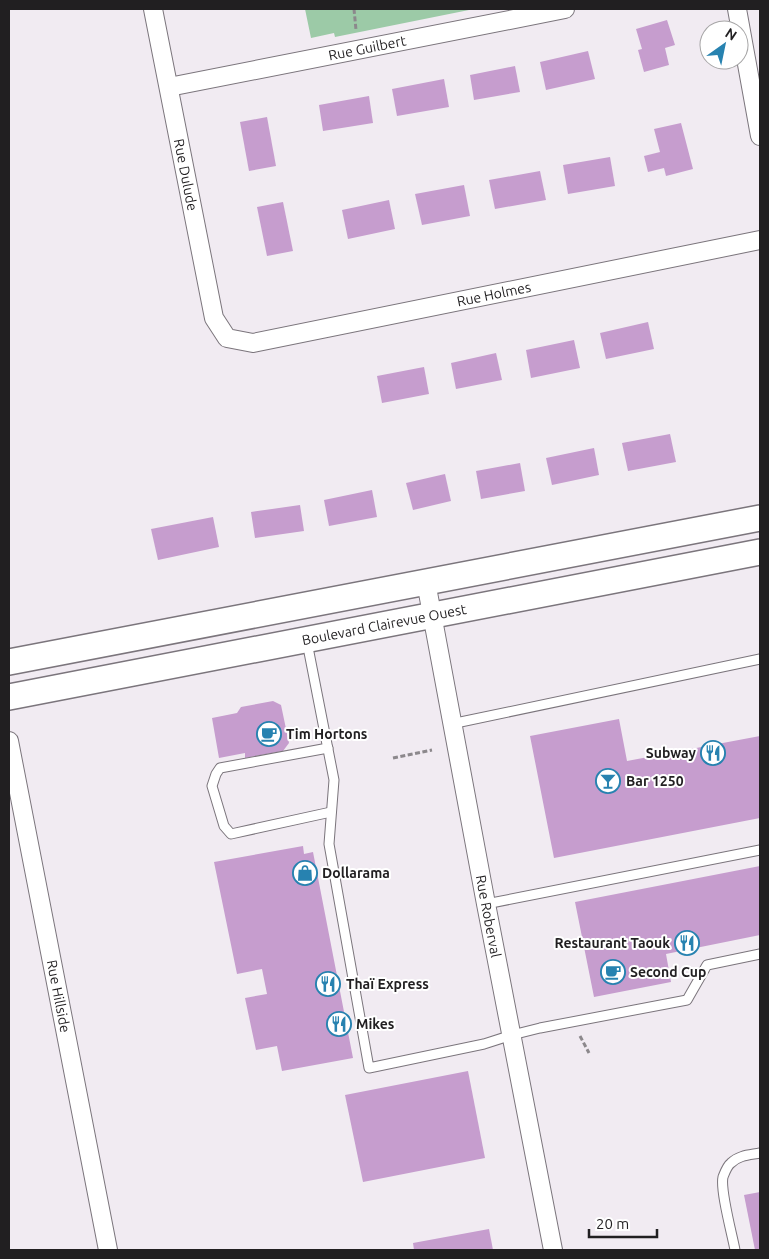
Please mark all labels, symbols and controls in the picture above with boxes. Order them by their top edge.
north arrow [699,20,749,70]
text: N [722,25,740,44]
street label: Rue Guilbert [327,32,408,63]
street label: Rue Dulude [171,137,201,212]
street label: Rue Holmes [455,279,532,309]
street label: Boulevard Clairevue Ouest [300,601,468,648]
cafe icon: Tim Hortons [256,721,282,747]
place label: Tim Hortons [286,726,368,742]
restaurant icon: Subway [700,740,726,766]
place label: Subway [646,745,697,761]
bar icon: Bar 1250 [595,768,621,794]
place label: Bar 1250 [626,773,684,789]
shop icon: Dollarama [292,860,318,886]
place label: Dollarama [322,865,390,881]
street label: Rue Roberval [473,874,504,959]
restaurant icon: Restaurant Taouk [674,930,700,956]
place label: Restaurant Taouk [554,935,670,951]
street label: Rue Hillside [44,959,74,1034]
cafe icon: Second Cup [600,959,626,985]
place label: Second Cup [630,964,706,980]
restaurant icon: Thaï Express [315,971,341,997]
place label: Thaï Express [346,976,429,992]
restaurant icon: Mikes [326,1011,352,1037]
place label: Mikes [356,1016,395,1032]
scale bar [589,1206,656,1238]
text: 20 m [596,1215,629,1232]

